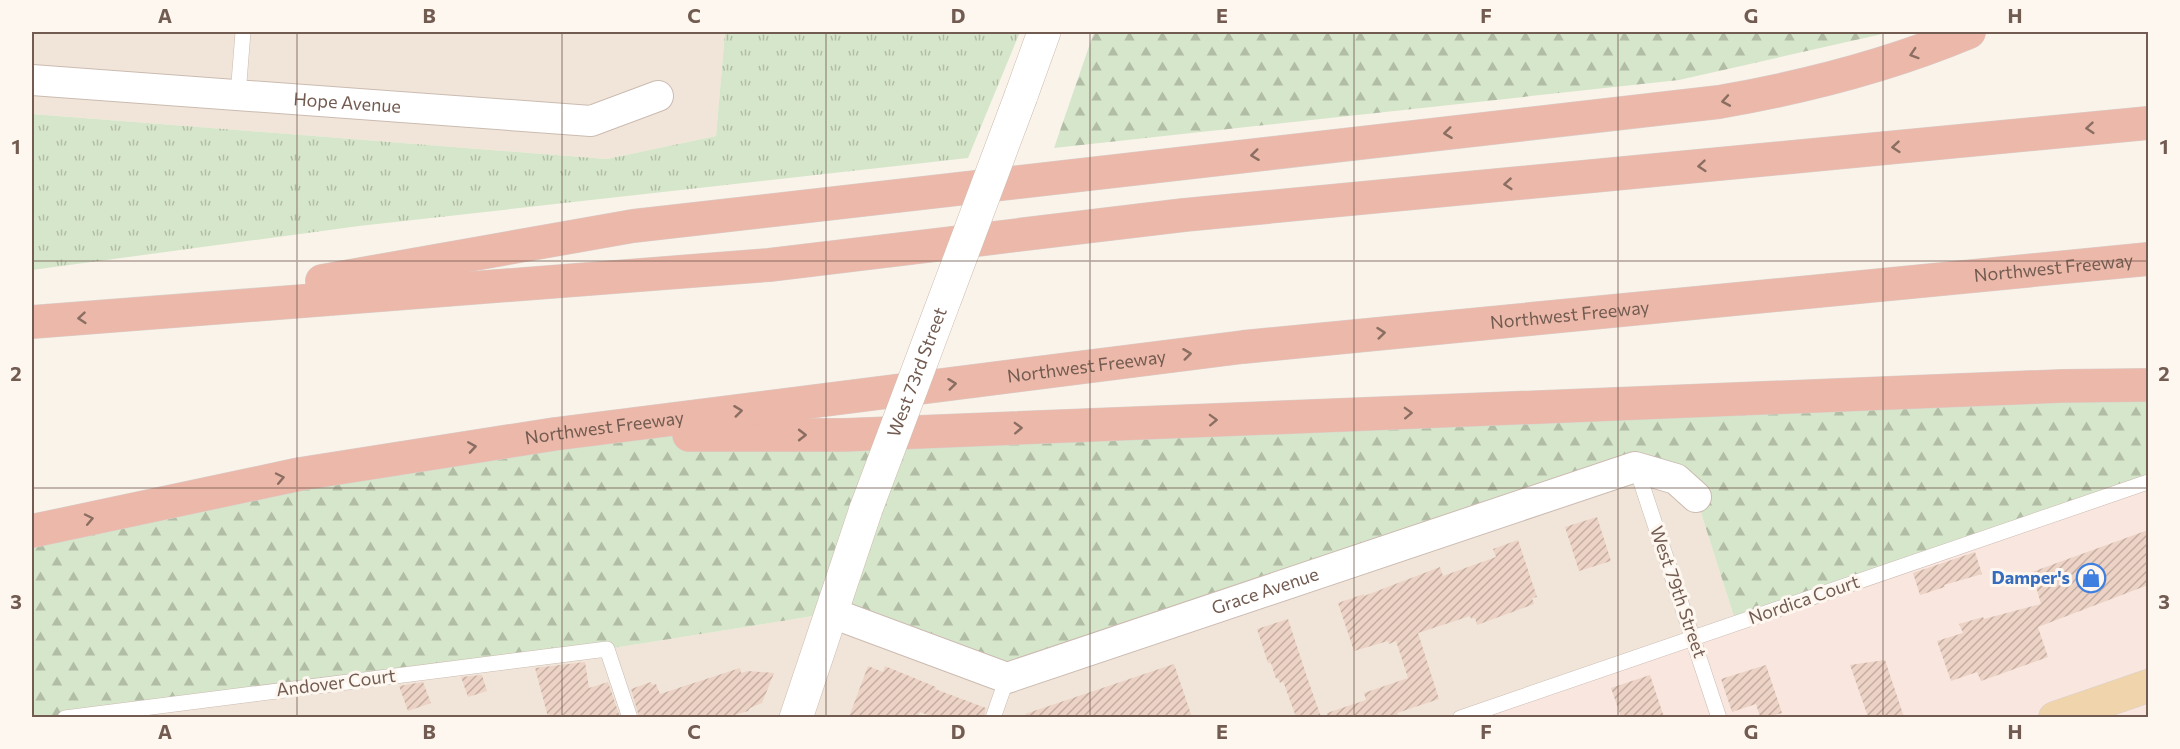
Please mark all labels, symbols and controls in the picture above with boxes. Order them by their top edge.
text: A [158,3,172,27]
text: B [422,3,436,27]
text: C [687,3,701,27]
text: D [951,3,965,27]
text: E [1216,3,1228,27]
text: F [1480,3,1492,27]
text: G [1744,3,1758,27]
text: H [2008,3,2023,27]
one-way arrow [1909,46,1920,59]
street label: Hope Avenue [293,87,402,117]
one-way arrow [1721,94,1731,107]
one-way arrow [2086,121,2095,134]
one-way arrow [1444,126,1453,139]
text: 1 [11,134,21,158]
text: 1 [2159,134,2169,158]
one-way arrow [1892,140,1901,153]
one-way arrow [1250,149,1259,161]
one-way arrow [1698,159,1707,172]
one-way arrow [1503,177,1512,190]
street label: Northwest Freeway [1973,248,2134,286]
street label: Northwest Freeway [1489,296,1651,333]
street label: West 73rd Street [882,304,951,440]
one-way arrow [78,311,87,324]
one-way arrow [1376,327,1386,340]
street label: Northwest Freeway [1006,345,1167,387]
one-way arrow [1182,348,1192,360]
text: 2 [10,361,22,385]
text: 2 [2158,361,2170,385]
one-way arrow [947,378,957,390]
one-way arrow [733,405,742,418]
street label: Northwest Freeway [523,406,685,449]
one-way arrow [1403,406,1412,419]
one-way arrow [1208,414,1217,427]
one-way arrow [1014,422,1023,435]
one-way arrow [798,429,807,441]
one-way arrow [467,442,477,454]
one-way arrow [274,473,284,486]
one-way arrow [83,513,93,526]
street label: West 79th Street [1646,523,1712,660]
street label: Grace Avenue [1208,562,1321,619]
shop icon: Damper's [2075,562,2107,594]
place label: Damper's [1992,566,2070,588]
street label: Nordica Court [1745,570,1862,628]
text: 3 [10,589,22,613]
text: 3 [2158,589,2170,613]
street label: Andover Court [275,664,397,700]
text: A [158,719,172,743]
text: B [422,719,436,743]
text: C [687,719,701,743]
text: D [951,719,965,743]
text: E [1216,719,1228,743]
text: F [1480,719,1492,743]
text: G [1744,719,1758,743]
text: H [2008,719,2023,743]

